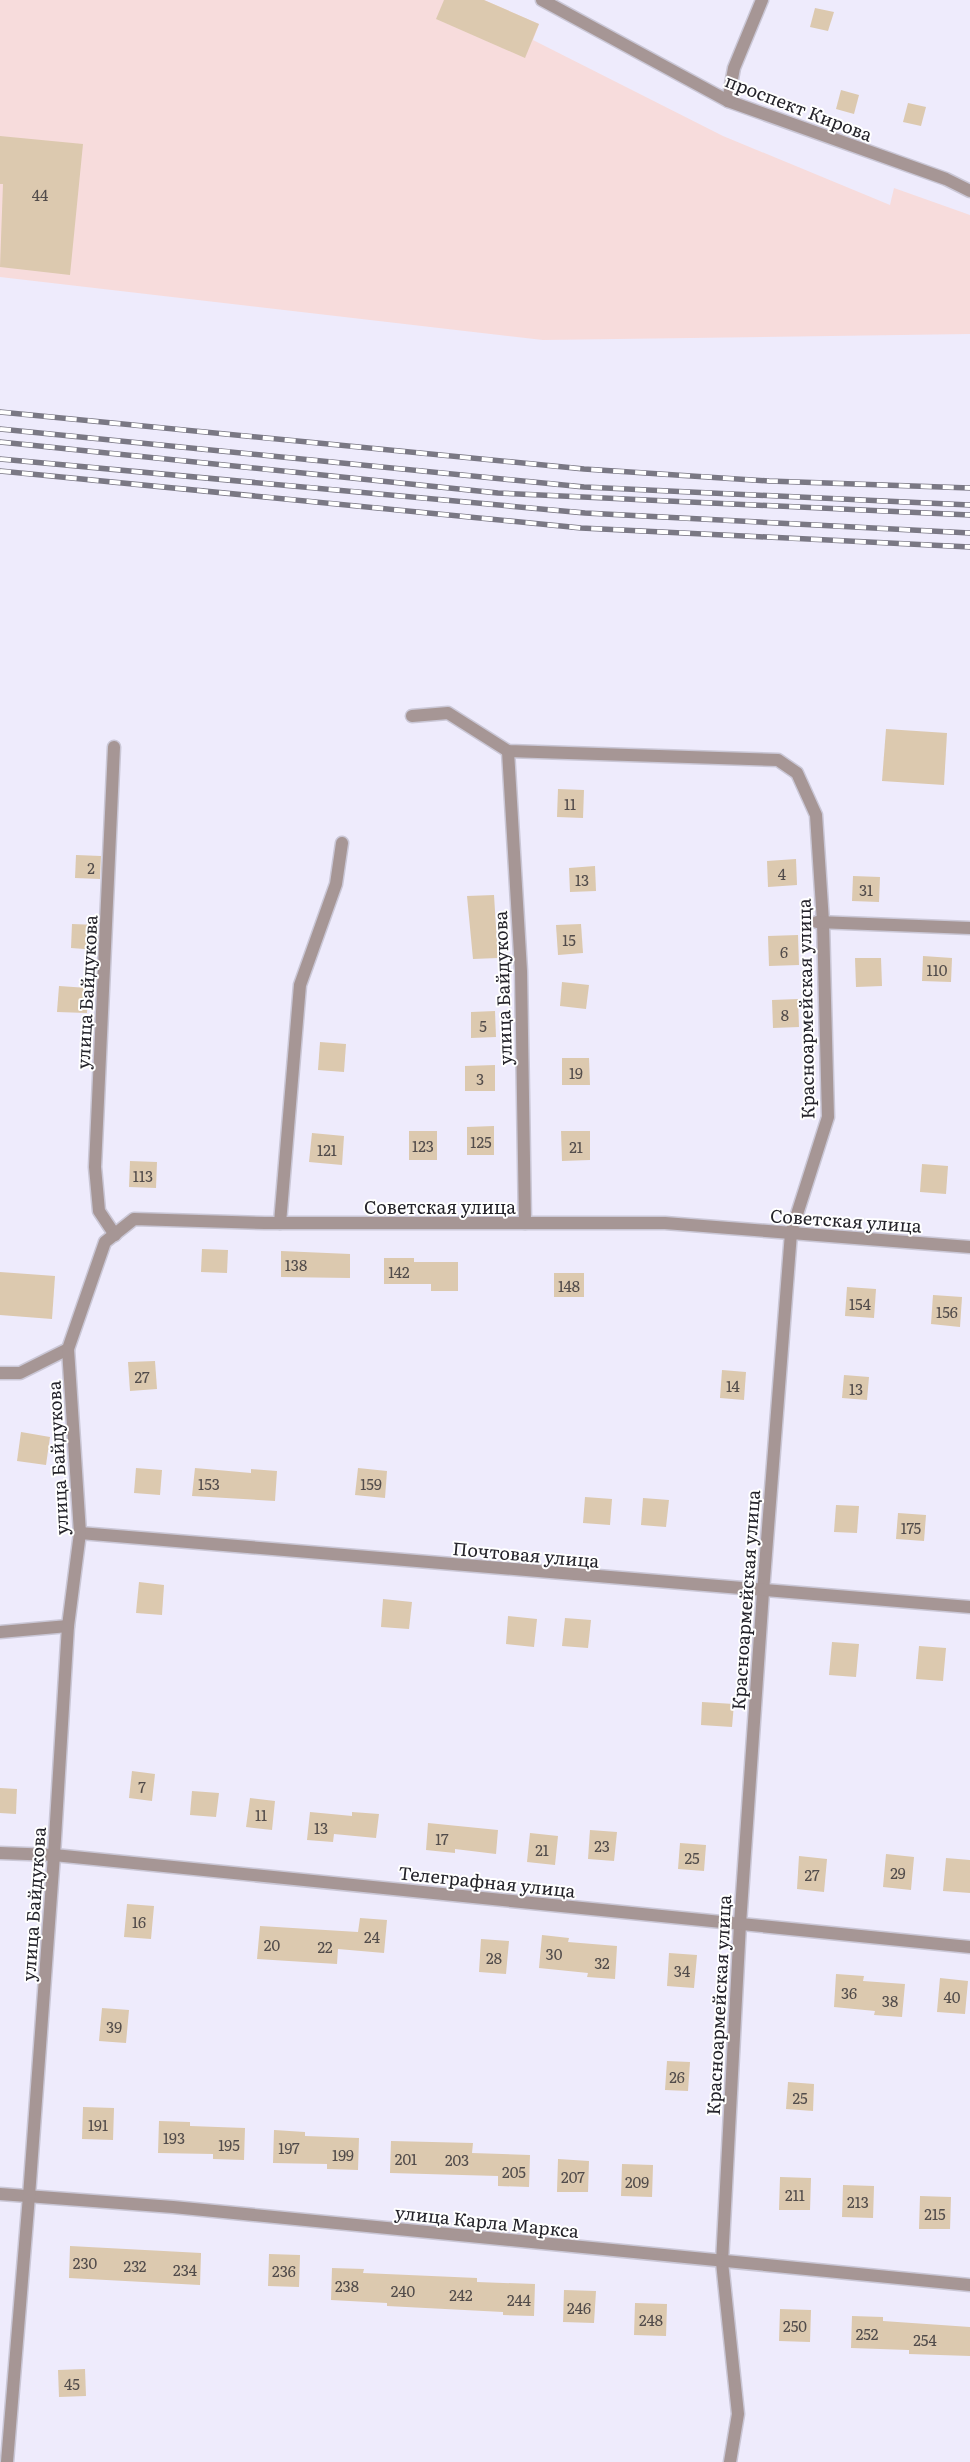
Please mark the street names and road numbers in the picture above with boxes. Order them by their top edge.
street label: проспект Кирова [721,66,877,148]
street label: Красноармейская улица [790,898,820,1120]
street label: улица Байдукова [486,910,518,1066]
street label: улица Байдукова [68,914,104,1070]
street label: Советская улица [364,1193,516,1220]
street label: Советская улица [769,1201,923,1239]
street label: улица Байдукова [39,1380,75,1536]
street label: Красноармейская улица [724,1489,766,1711]
street label: Почтовая улица [451,1534,601,1574]
street label: улица Байдукова [14,1826,52,1982]
street label: Телеграфная улица [397,1858,577,1904]
street label: Красноармейская улица [699,1894,737,2116]
street label: улица Карла Маркса [394,2198,581,2244]

